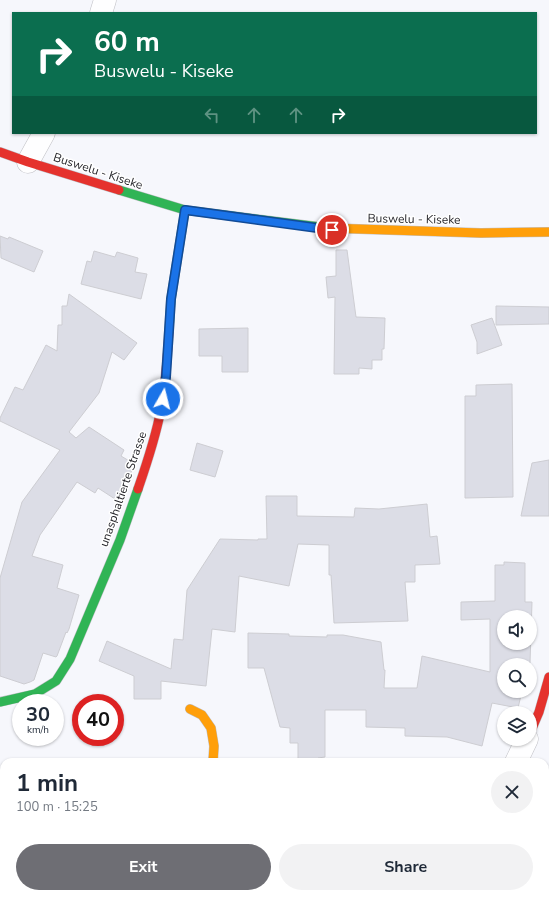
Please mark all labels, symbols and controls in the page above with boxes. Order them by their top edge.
text: 60 m [94,23,160,61]
icon: right [28,28,80,80]
text: Buswelu - Kiseke [94,59,234,83]
icon: left [201,104,223,126]
icon: ahead [243,104,265,126]
icon: ahead [285,104,307,126]
icon: right [327,104,349,126]
street label: Buswelu - Kiseke [51,149,145,193]
street label: Buswelu - Kiseke [367,210,461,228]
pin [315,213,349,247]
icon: arrive [321,219,343,241]
position arrow [142,378,184,420]
street label: unasphaltierte Strasse [96,429,150,549]
map controls [497,610,537,746]
button: sound [497,610,537,650]
button: search [497,658,537,698]
speed limit sign: 40 [72,694,124,746]
text: 30 [26,701,50,728]
button: layers [497,706,537,746]
text: km/h [27,723,49,737]
text: 1 min [16,767,78,799]
button: close [491,771,533,813]
text: 100 m · 15:25 [16,798,98,816]
button: Exit [16,844,271,890]
button: Share [279,844,533,890]

